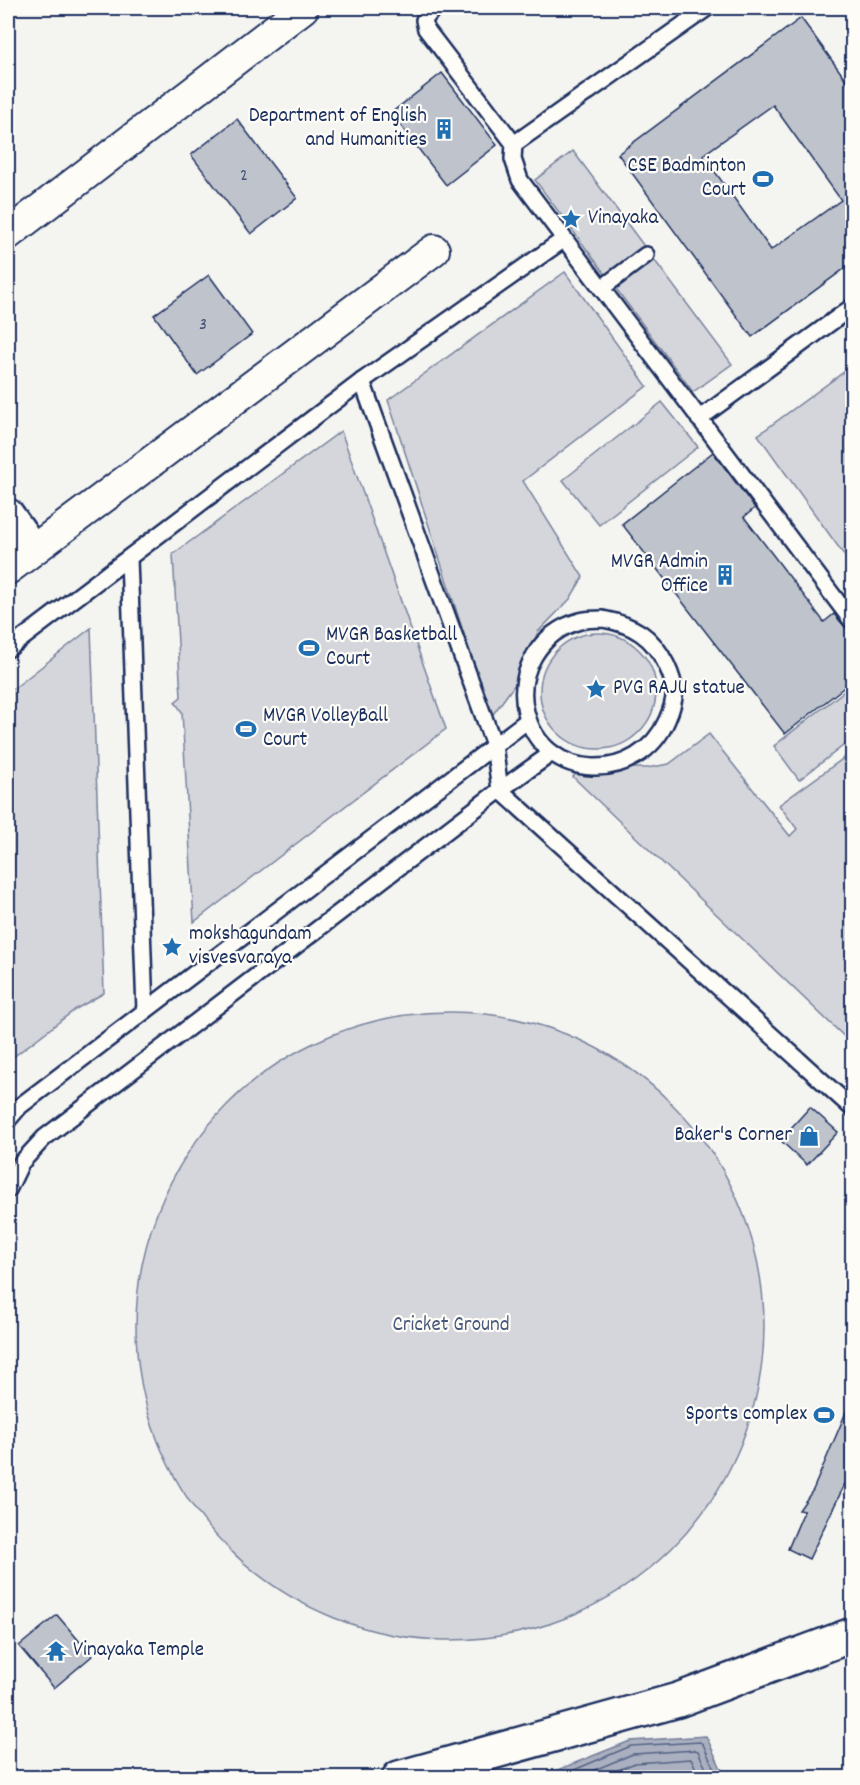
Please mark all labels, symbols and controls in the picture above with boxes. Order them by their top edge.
place label: Department of English and Humanities [249,102,427,156]
building icon: Department of English and Humanities [432,117,456,141]
place label: CSE Badminton Court [628,152,746,206]
house number: 2 [240,164,248,189]
sports icon: CSE Badminton Court [751,167,775,191]
place label: Vinayaka [588,204,659,234]
place icon: Vinayaka [559,207,583,231]
house number: 3 [199,313,207,338]
place label: MVGR Admin Office [611,548,708,602]
building icon: MVGR Admin Office [713,563,737,587]
place label: MVGR Basketball Court [326,621,457,675]
sports icon: MVGR Basketball Court [297,636,321,660]
place label: PVG RAJU statue [613,674,745,704]
place icon: PVG RAJU statue [584,677,608,701]
place label: MVGR VolleyBall Court [263,702,388,756]
sports icon: MVGR VolleyBall Court [234,717,258,741]
place label: mokshagundam visvesvaraya [189,920,312,974]
place icon: mokshagundam visvesvaraya [160,935,184,959]
place label: Baker's Corner [675,1121,792,1151]
shop icon: Baker's Corner [797,1124,821,1148]
park label: Cricket Ground [392,1311,510,1341]
place label: Sports complex [686,1400,807,1430]
sports icon: Sports complex [812,1403,836,1427]
place label: Vinayaka Temple [73,1636,204,1666]
temple icon: Vinayaka Temple [44,1639,68,1663]

